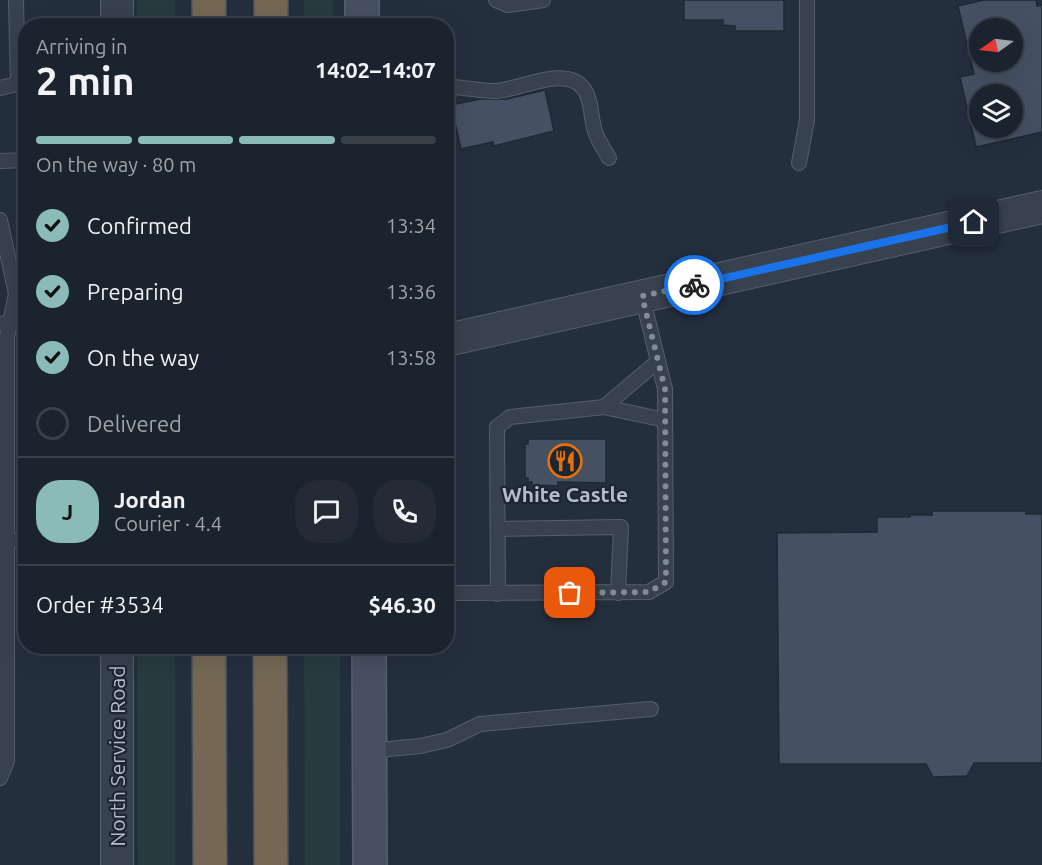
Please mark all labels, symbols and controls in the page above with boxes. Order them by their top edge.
north arrow [969,18,1023,72]
map controls [969,18,1023,138]
text: Arriving in [36,35,127,58]
text: 14:02–14:07 [315,57,436,82]
text: 2 min [36,59,135,102]
button: layers [969,84,1023,138]
text: On the way · 80 m [36,153,196,176]
pin [948,196,999,247]
icon: home [957,205,990,238]
icon: check [36,209,69,242]
text: Confirmed [87,213,192,238]
text: 13:34 [386,214,436,237]
courier [664,255,724,315]
icon: bike [678,269,711,302]
icon: check [36,275,69,308]
text: Preparing [87,279,184,304]
text: 13:36 [386,280,436,303]
icon: check [36,341,69,374]
text: On the way [87,345,199,370]
text: 13:58 [386,346,436,369]
text: Delivered [87,411,182,436]
restaurant icon: White Castle [547,443,583,479]
button: chat [295,480,358,543]
button: phone [373,480,436,543]
place label: White Castle [502,482,628,506]
text: Jordan [114,487,186,512]
text: J [62,499,73,524]
text: Courier · 4.4 [114,512,222,535]
pin [544,567,595,618]
icon: bag [553,576,586,609]
text: Order #3534 [36,592,164,617]
text: $46.30 [369,592,436,617]
street label: North Service Road [105,665,129,847]

